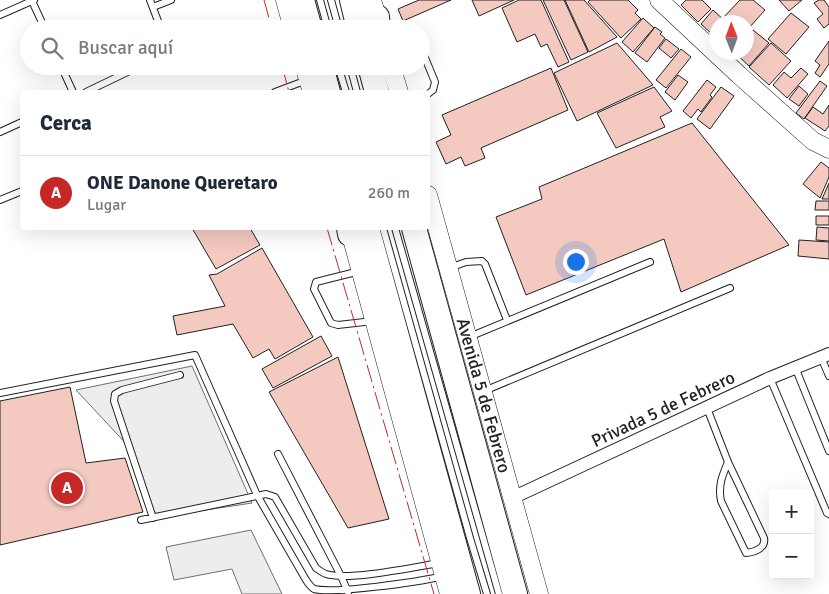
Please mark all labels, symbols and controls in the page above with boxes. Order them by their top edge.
north arrow [709,15,754,60]
search box [20,20,430,75]
icon: search [38,34,66,62]
text: Buscar aquí [78,36,173,60]
text: Cerca [40,110,92,136]
text: ONE Danone Queretaro [87,171,278,195]
text: A [51,183,61,203]
text: 260 m [368,183,410,203]
text: Lugar [87,195,126,215]
your location [563,249,589,275]
street label: Avenida 5 de Febrero [452,316,516,475]
street label: Privada 5 de Febrero [588,366,738,452]
pin: A [51,469,83,507]
map controls [769,489,814,579]
button: + [769,489,814,534]
button: − [769,534,814,579]

